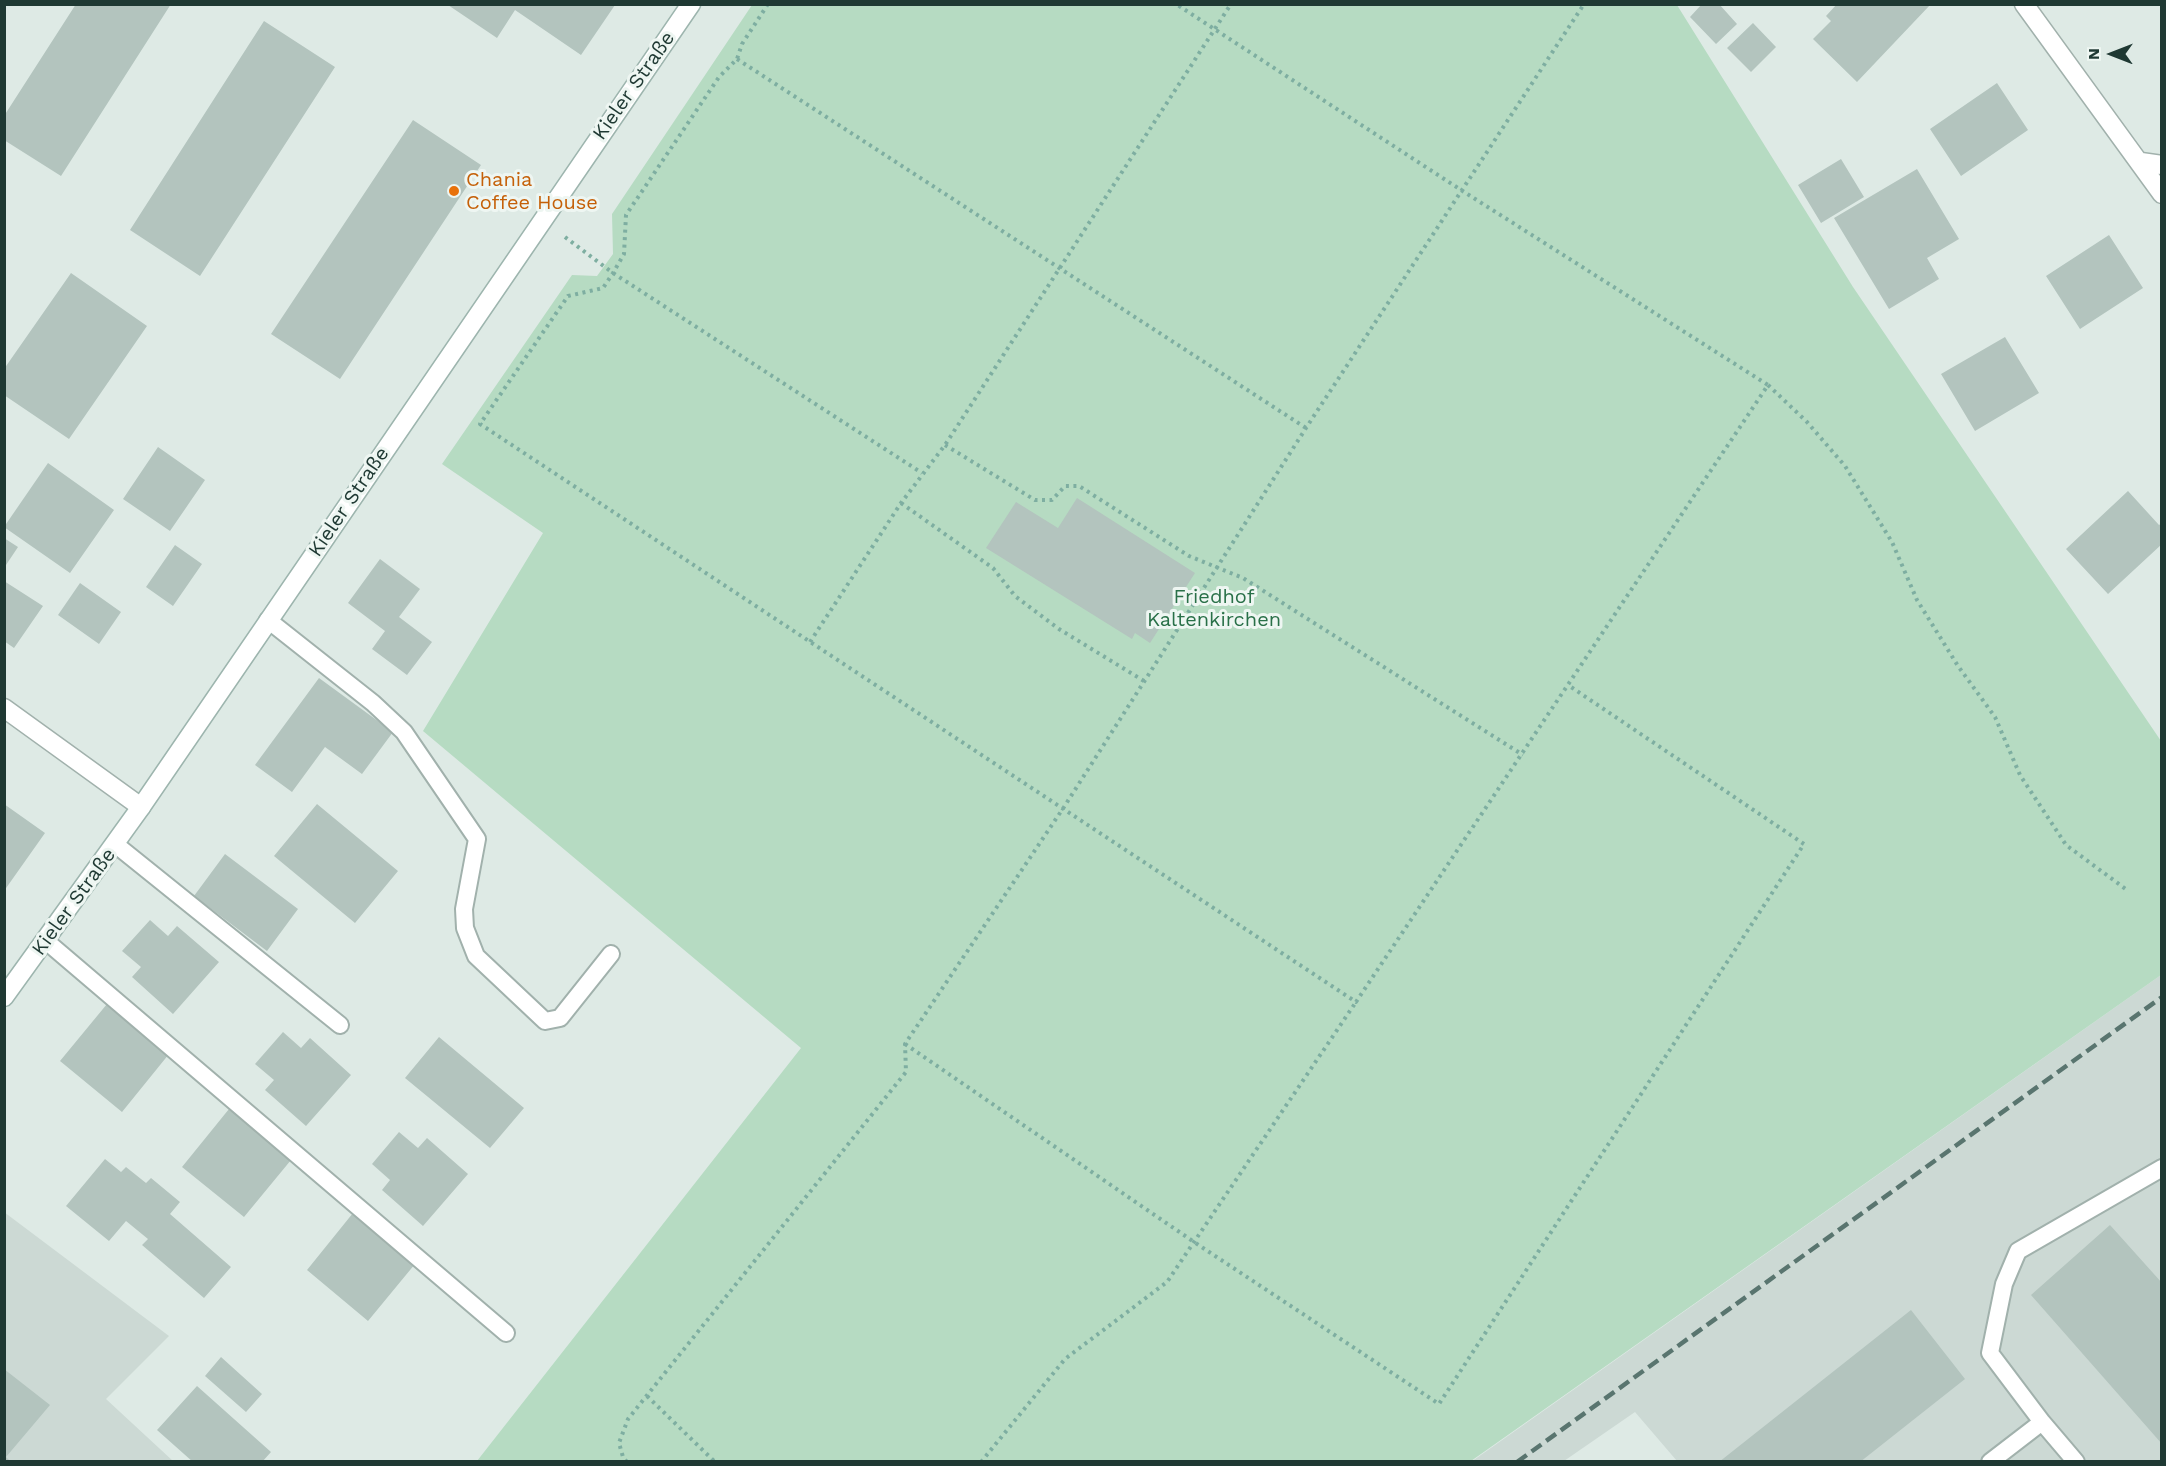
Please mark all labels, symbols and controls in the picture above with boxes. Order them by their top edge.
north arrow [2082,24,2142,84]
street label: Kieler Straße [588,27,680,145]
text: N [2084,48,2103,60]
place label: Chania Coffee House [466,168,598,215]
marker: Chania Coffee House [447,184,461,198]
street label: Kieler Straße [304,443,394,561]
park label: Friedhof Kaltenkirchen [1147,585,1281,632]
street label: Kieler Straße [27,844,121,960]

